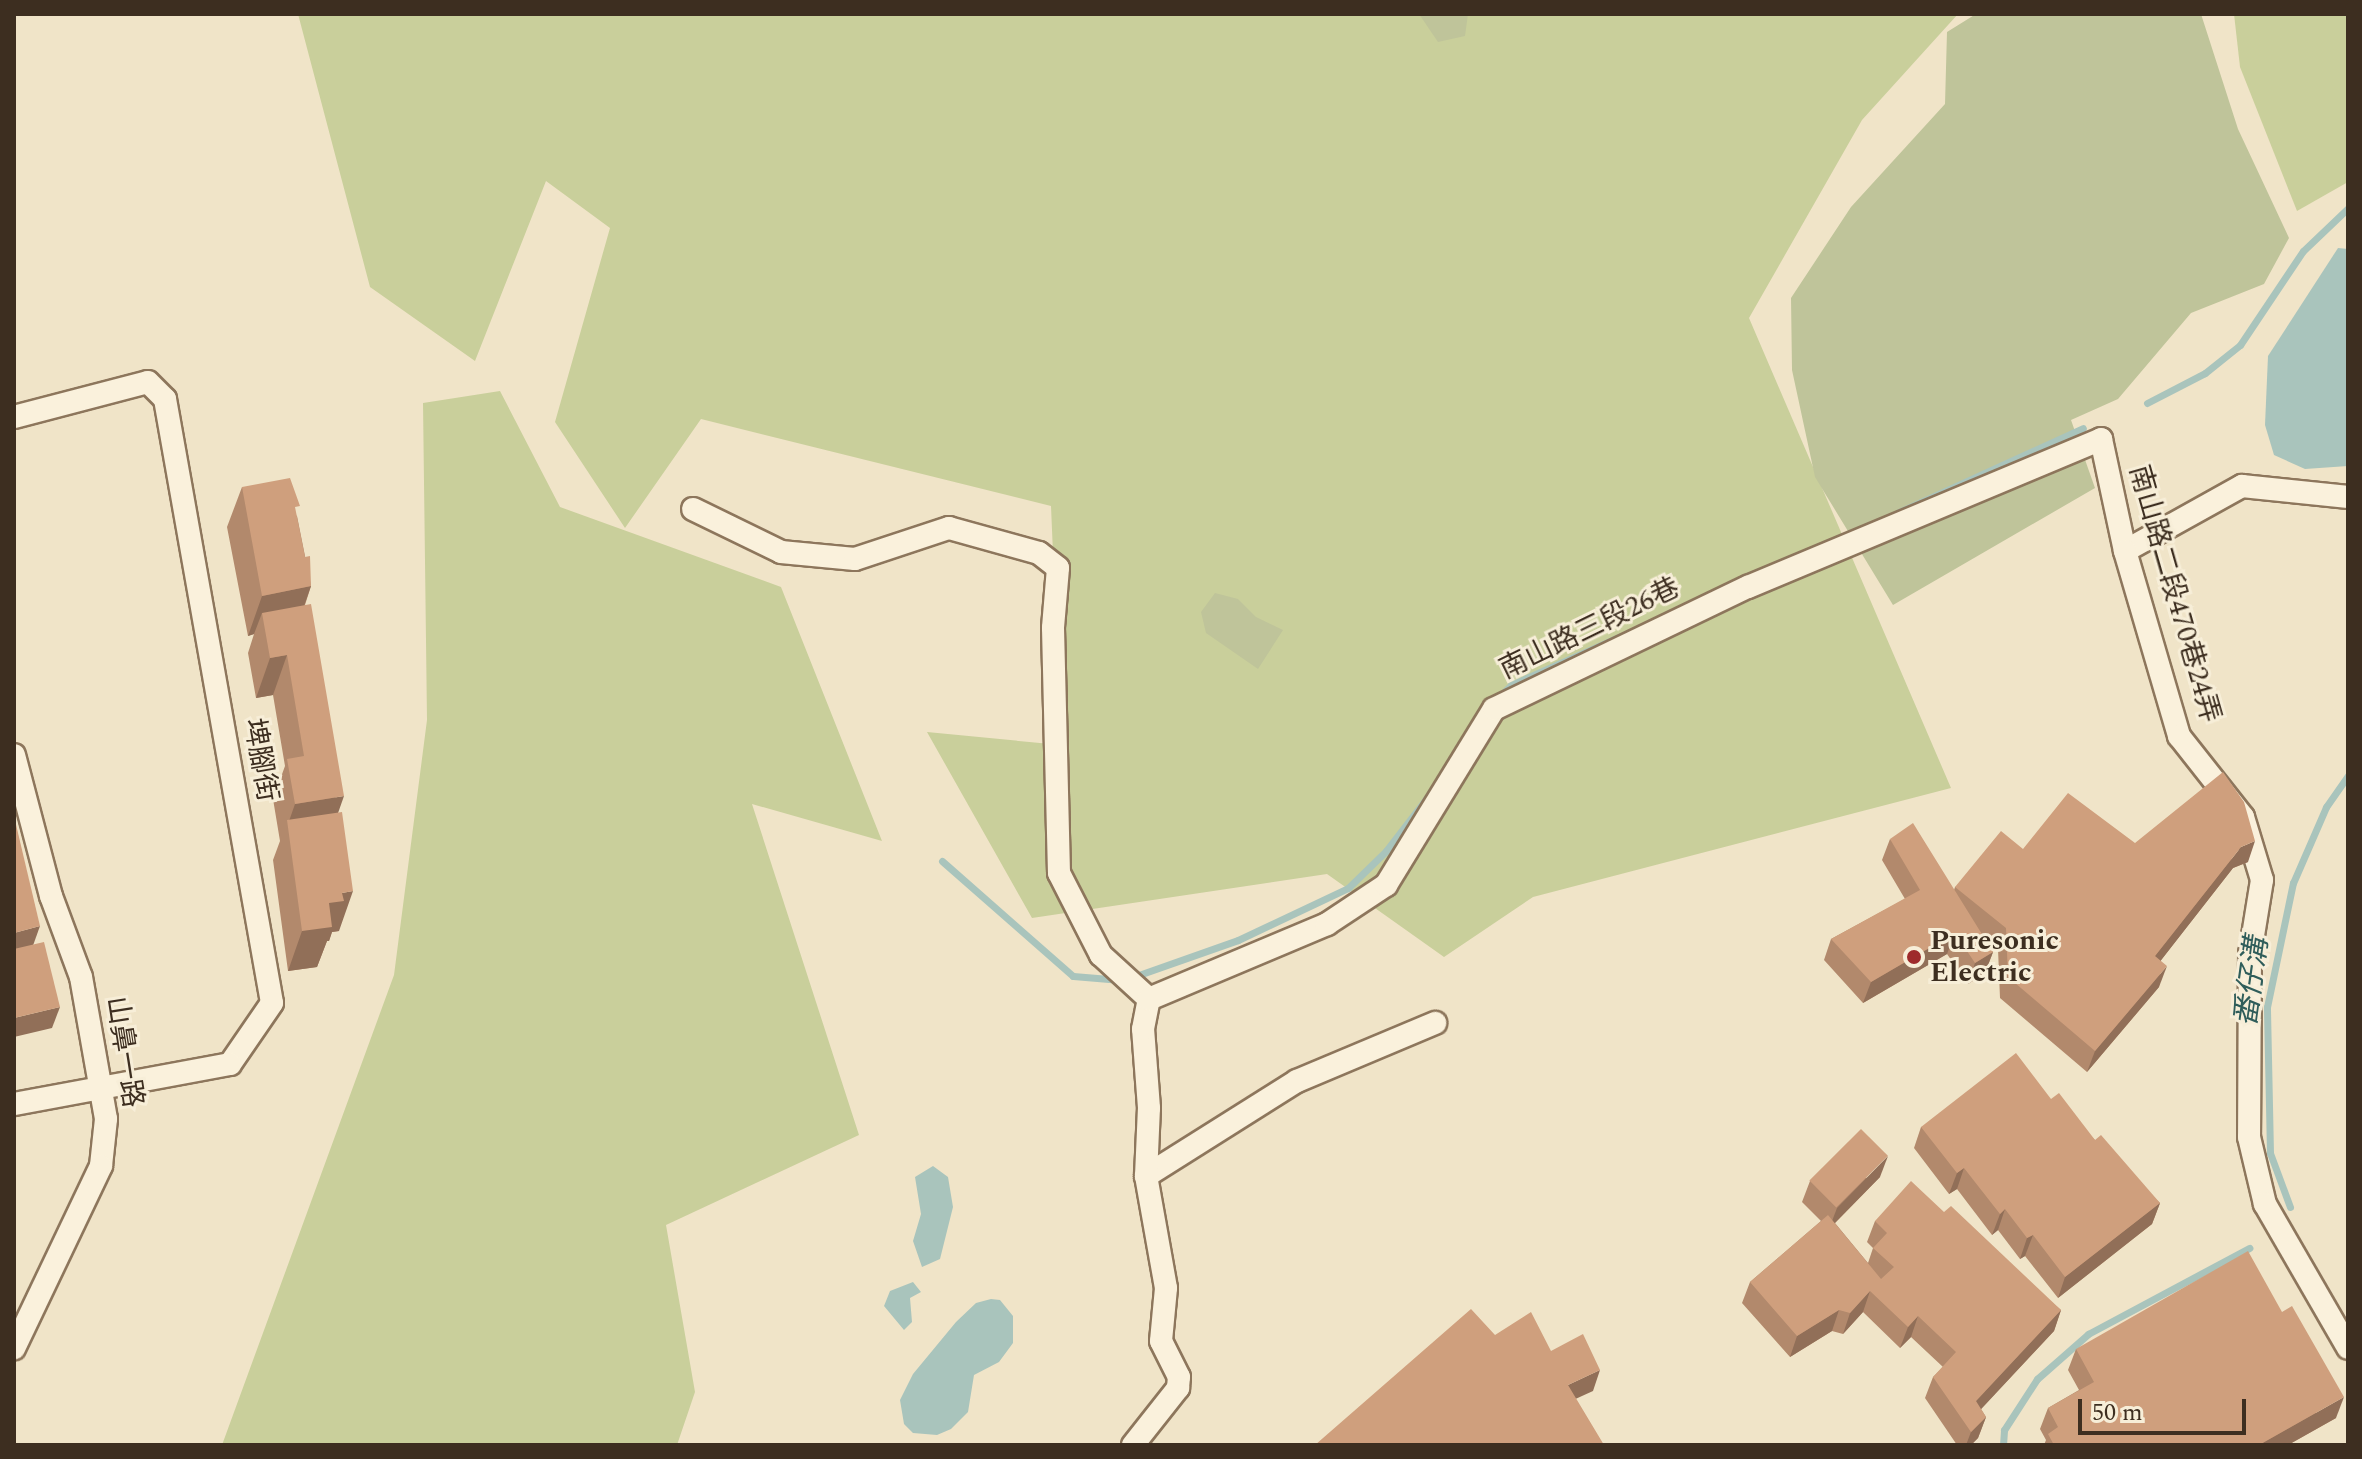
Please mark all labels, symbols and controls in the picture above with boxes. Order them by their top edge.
street label: 南山路二段470巷24弄 [2121,462,2227,726]
street label: 南山路三段26巷 [1495,571,1685,687]
street label: 埤腳街 [236,716,284,804]
place label: Puresonic Electric [1930,924,2059,990]
water label: 番仔溝 [2228,935,2276,1029]
marker: Puresonic Electric [1905,948,1923,966]
street label: 山鼻一路 [99,994,149,1110]
scale bar [2082,1383,2250,1433]
text: 50 m [2092,1395,2143,1431]

